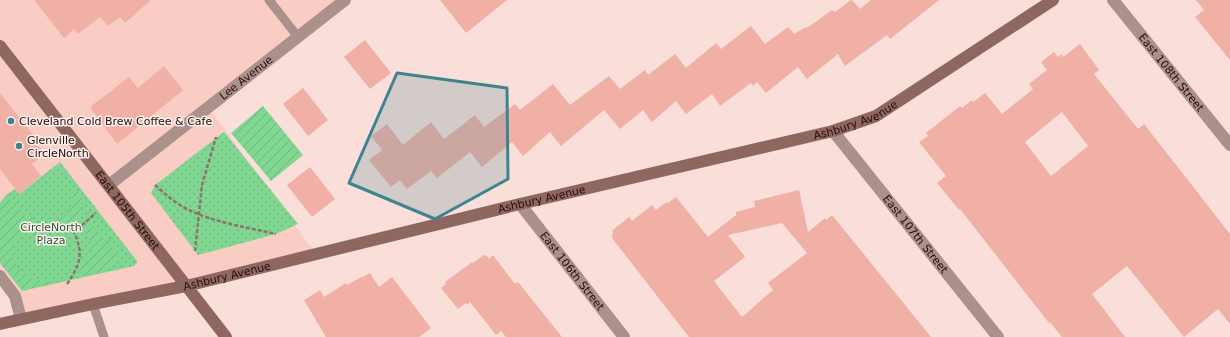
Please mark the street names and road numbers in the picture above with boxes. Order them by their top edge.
street label: East 108th Street [1136,31,1207,115]
street label: Lee Avenue [217,53,276,103]
street label: Ashbury Avenue [812,98,900,142]
street label: East 105th Street [92,168,162,253]
street label: Ashbury Avenue [497,183,587,216]
street label: East 107th Street [880,193,951,277]
street label: East 106th Street [537,229,607,314]
street label: Ashbury Avenue [182,259,272,293]

